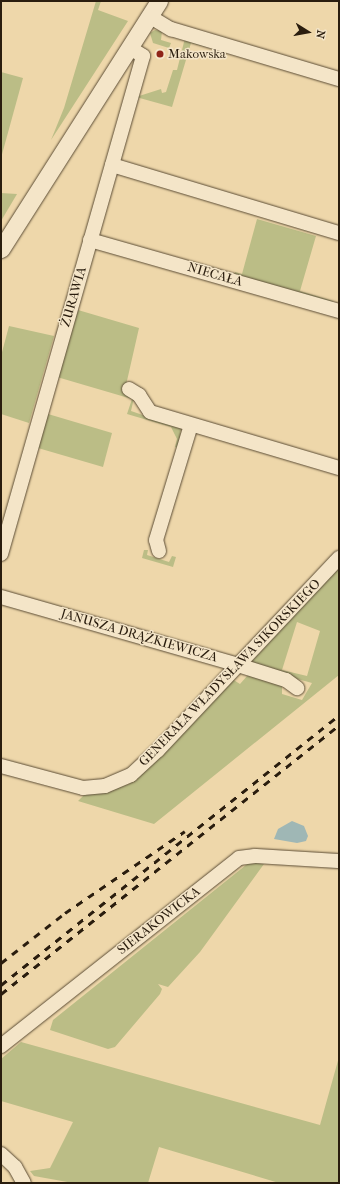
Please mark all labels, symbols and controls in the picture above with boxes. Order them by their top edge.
north arrow [288,12,328,52]
text: N [313,29,327,40]
place label: Makowska [168,46,226,62]
marker: Makowska [155,49,165,59]
street label: NIECAŁA [186,260,244,290]
street label: ŻURAWIA [58,265,90,329]
street label: GENERAŁA WŁADYSŁAWA SIKORSKIEGO [136,576,324,770]
street label: JANUSZA DRĄŻKIEWICZA [59,606,219,666]
street label: SIERAKOWICKA [114,884,204,958]

